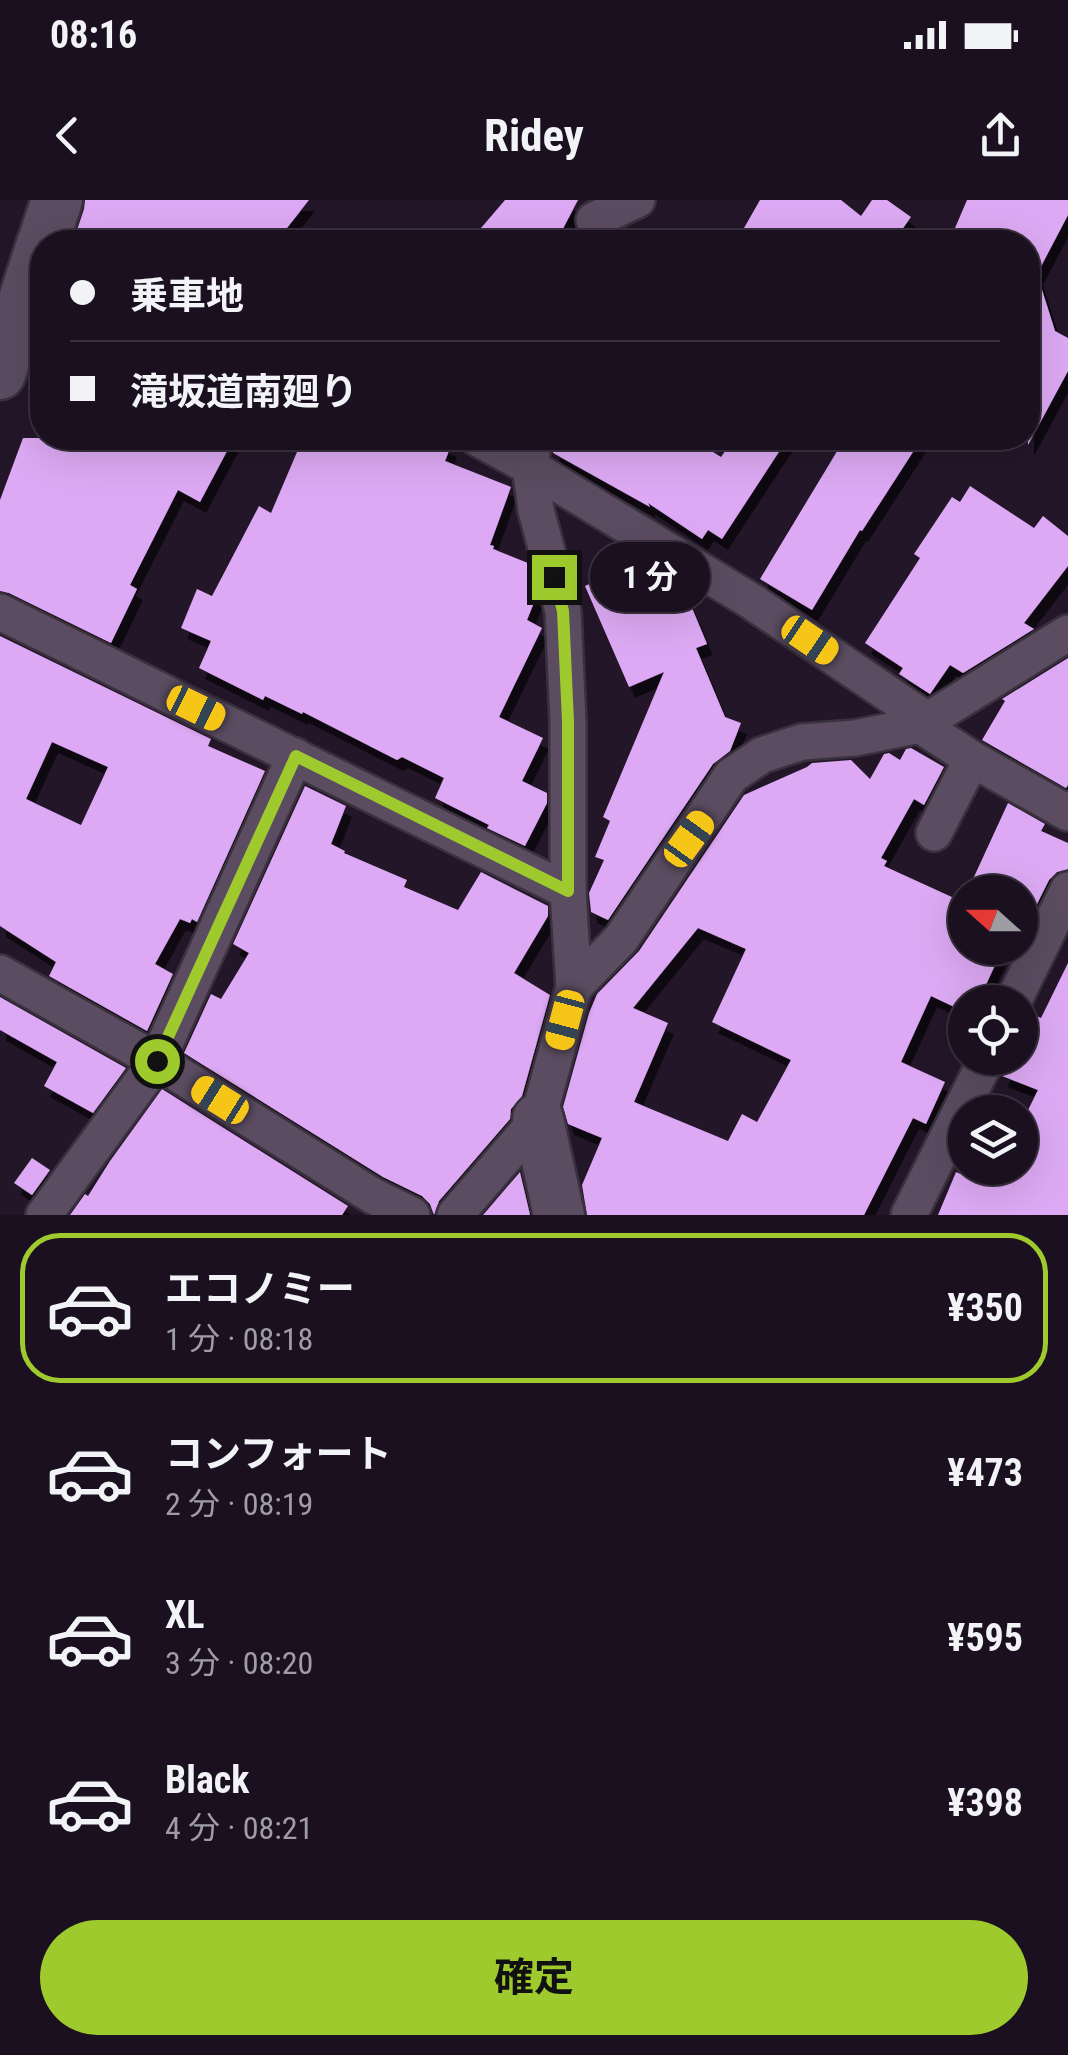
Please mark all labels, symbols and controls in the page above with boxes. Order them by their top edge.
text: 08:16 [50,13,137,57]
icon: back [40,108,95,163]
icon: share [973,108,1028,163]
text: Ridey [484,109,584,162]
text: 乗車地 [130,274,244,318]
text: 滝坂道南廻り [130,370,358,414]
callout: 1 分 [589,542,709,612]
route end [532,555,577,600]
text: 1 分 [622,558,678,596]
car [777,611,843,669]
car [162,681,230,735]
car [659,806,719,872]
north arrow [948,875,1038,965]
map controls [948,875,1038,1185]
button: locate [948,985,1038,1075]
car [543,987,587,1053]
route start [135,1039,180,1084]
car [187,1071,253,1129]
button: layers [948,1095,1038,1185]
icon: car [45,1263,135,1353]
text: エコノミー [165,1267,355,1311]
text: ¥350 [947,1286,1023,1330]
text: 1 分 · 08:18 [165,1320,313,1358]
icon: car [45,1428,135,1518]
text: コンフォート [165,1432,392,1476]
text: ¥473 [947,1451,1023,1495]
text: 2 分 · 08:19 [165,1485,313,1523]
icon: car [45,1593,135,1683]
text: XL [165,1593,204,1637]
text: ¥595 [947,1616,1023,1660]
text: 3 分 · 08:20 [165,1644,313,1682]
icon: car [45,1758,135,1848]
text: Black [165,1758,249,1802]
text: ¥398 [947,1781,1023,1825]
text: 4 分 · 08:21 [165,1809,313,1847]
button: 確定 [40,1920,1028,2035]

